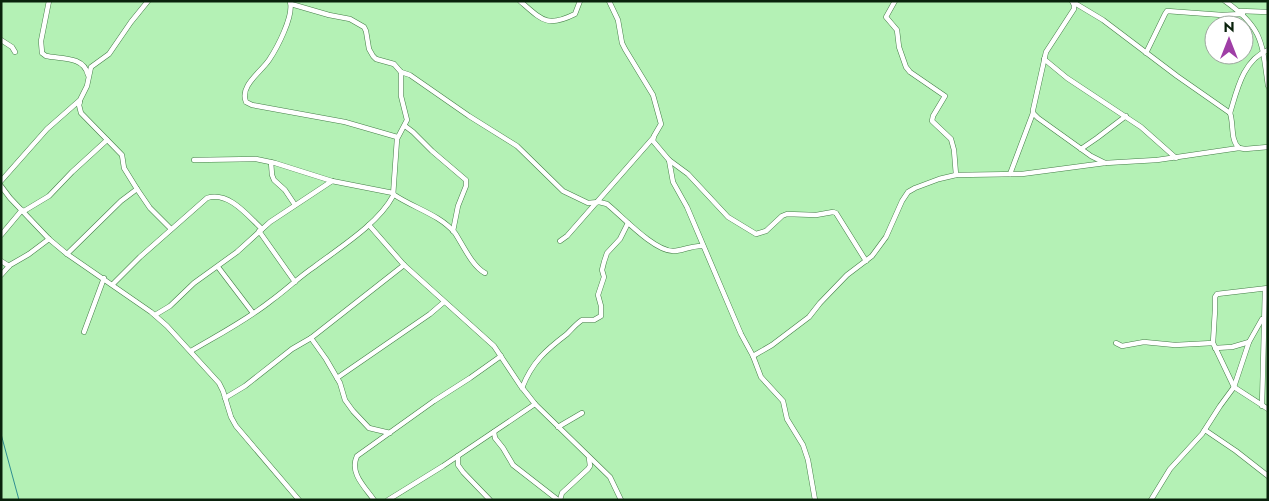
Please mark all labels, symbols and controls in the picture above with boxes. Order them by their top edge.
north arrow [1204,15,1254,65]
text: N [1223,17,1235,37]

